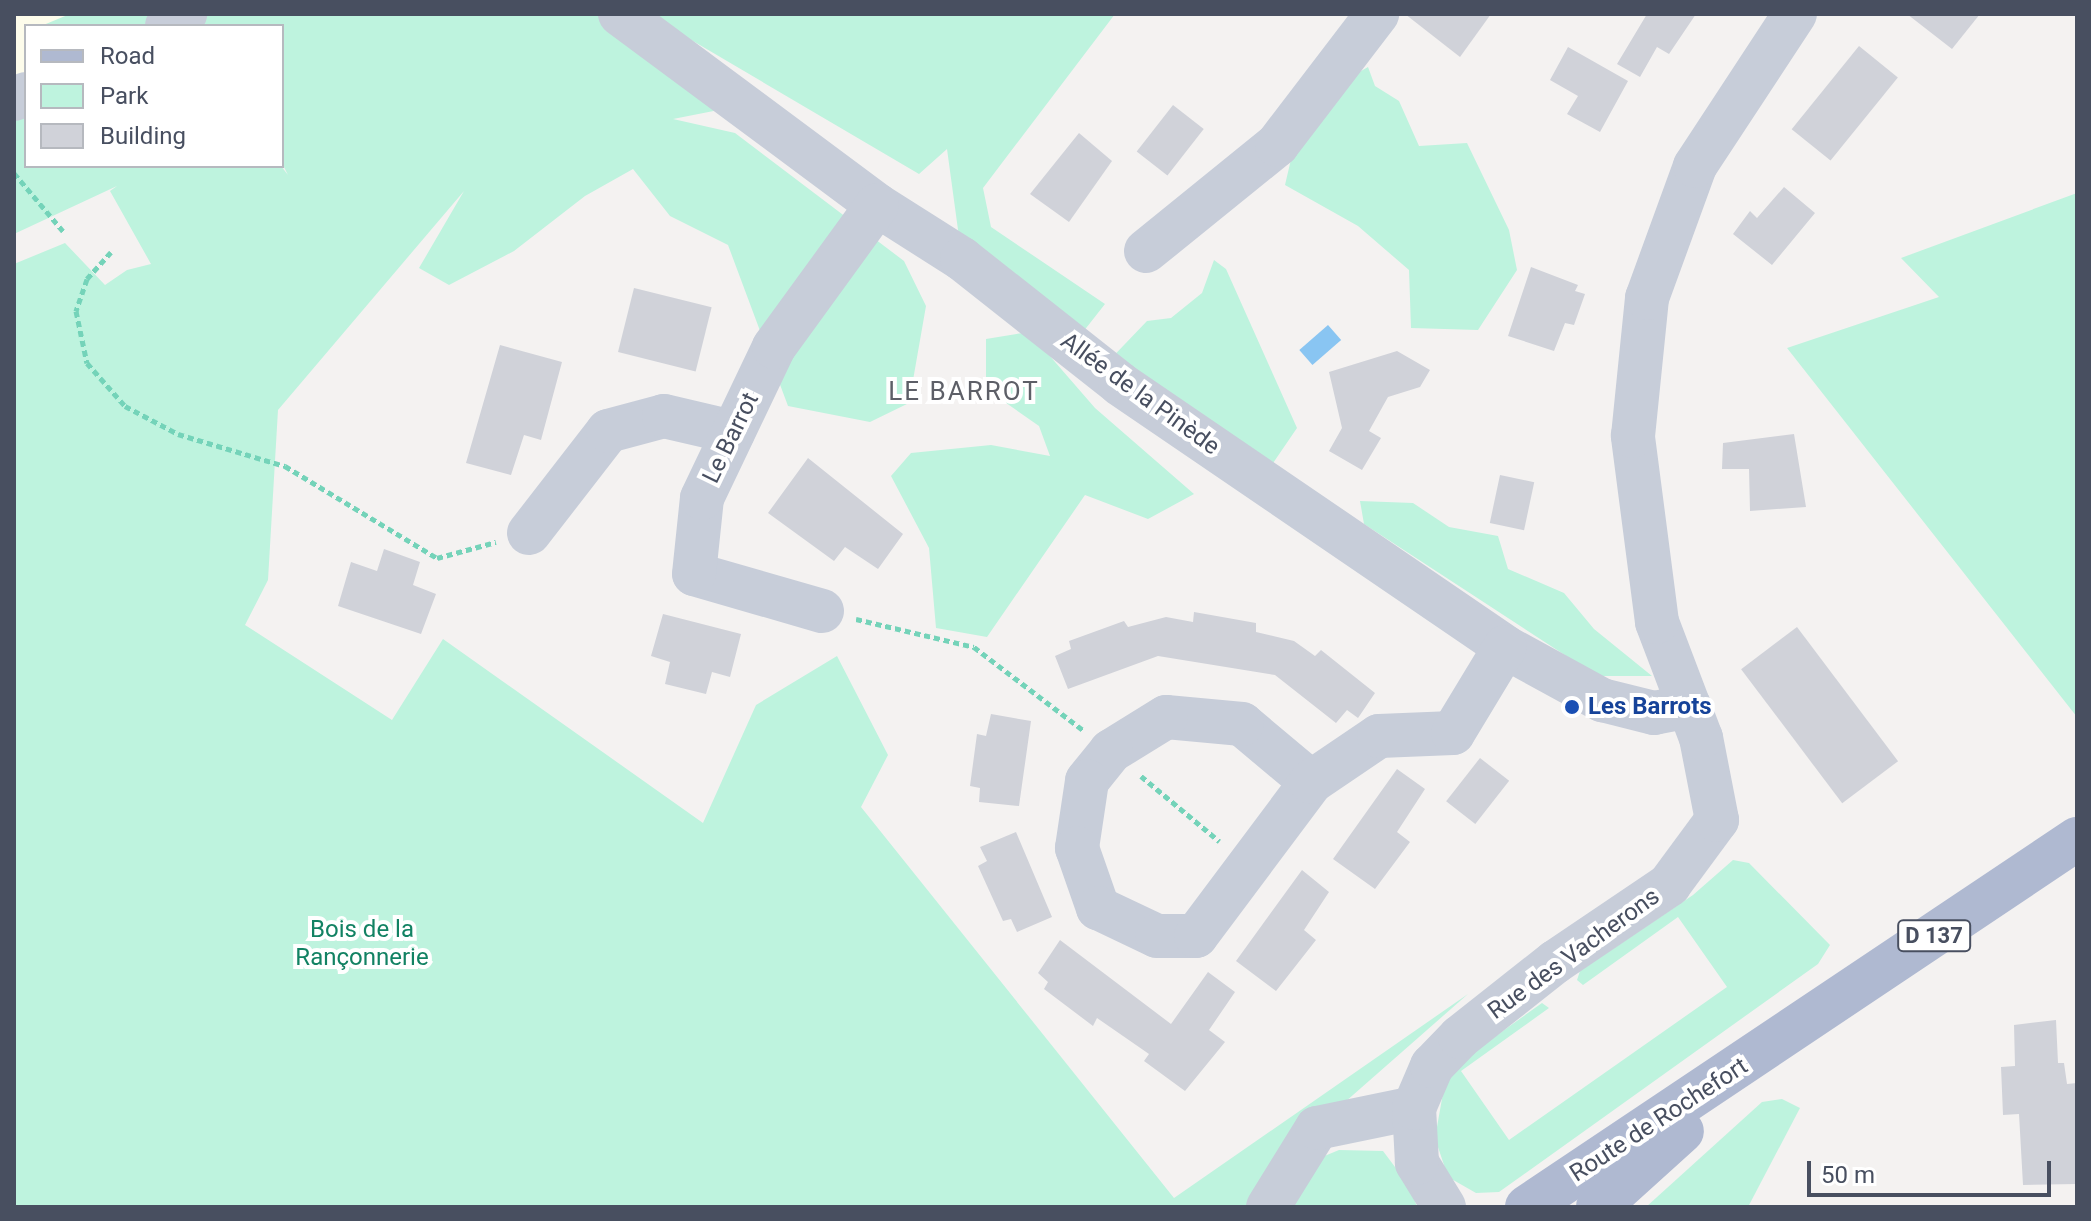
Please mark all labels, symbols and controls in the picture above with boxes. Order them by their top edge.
legend [24,24,284,168]
text: Road [100,42,155,70]
text: Park [100,82,148,110]
text: Building [100,122,186,150]
street label: Allée de la Pinède [1055,327,1225,461]
district label: LE BARROT [888,376,1040,408]
street label: Le Barrot [697,388,765,488]
place label: Les Barrots [1588,693,1712,721]
marker: Les Barrots [1563,698,1581,716]
street label: Rue des Vacherons [1483,882,1665,1026]
park label: Bois de la Rançonnerie [295,916,429,972]
road number: D 137 [1896,918,1972,954]
street label: Route de Rochefort [1565,1052,1753,1188]
scale bar [1811,1145,2055,1195]
text: 50 m [1821,1161,1875,1189]

